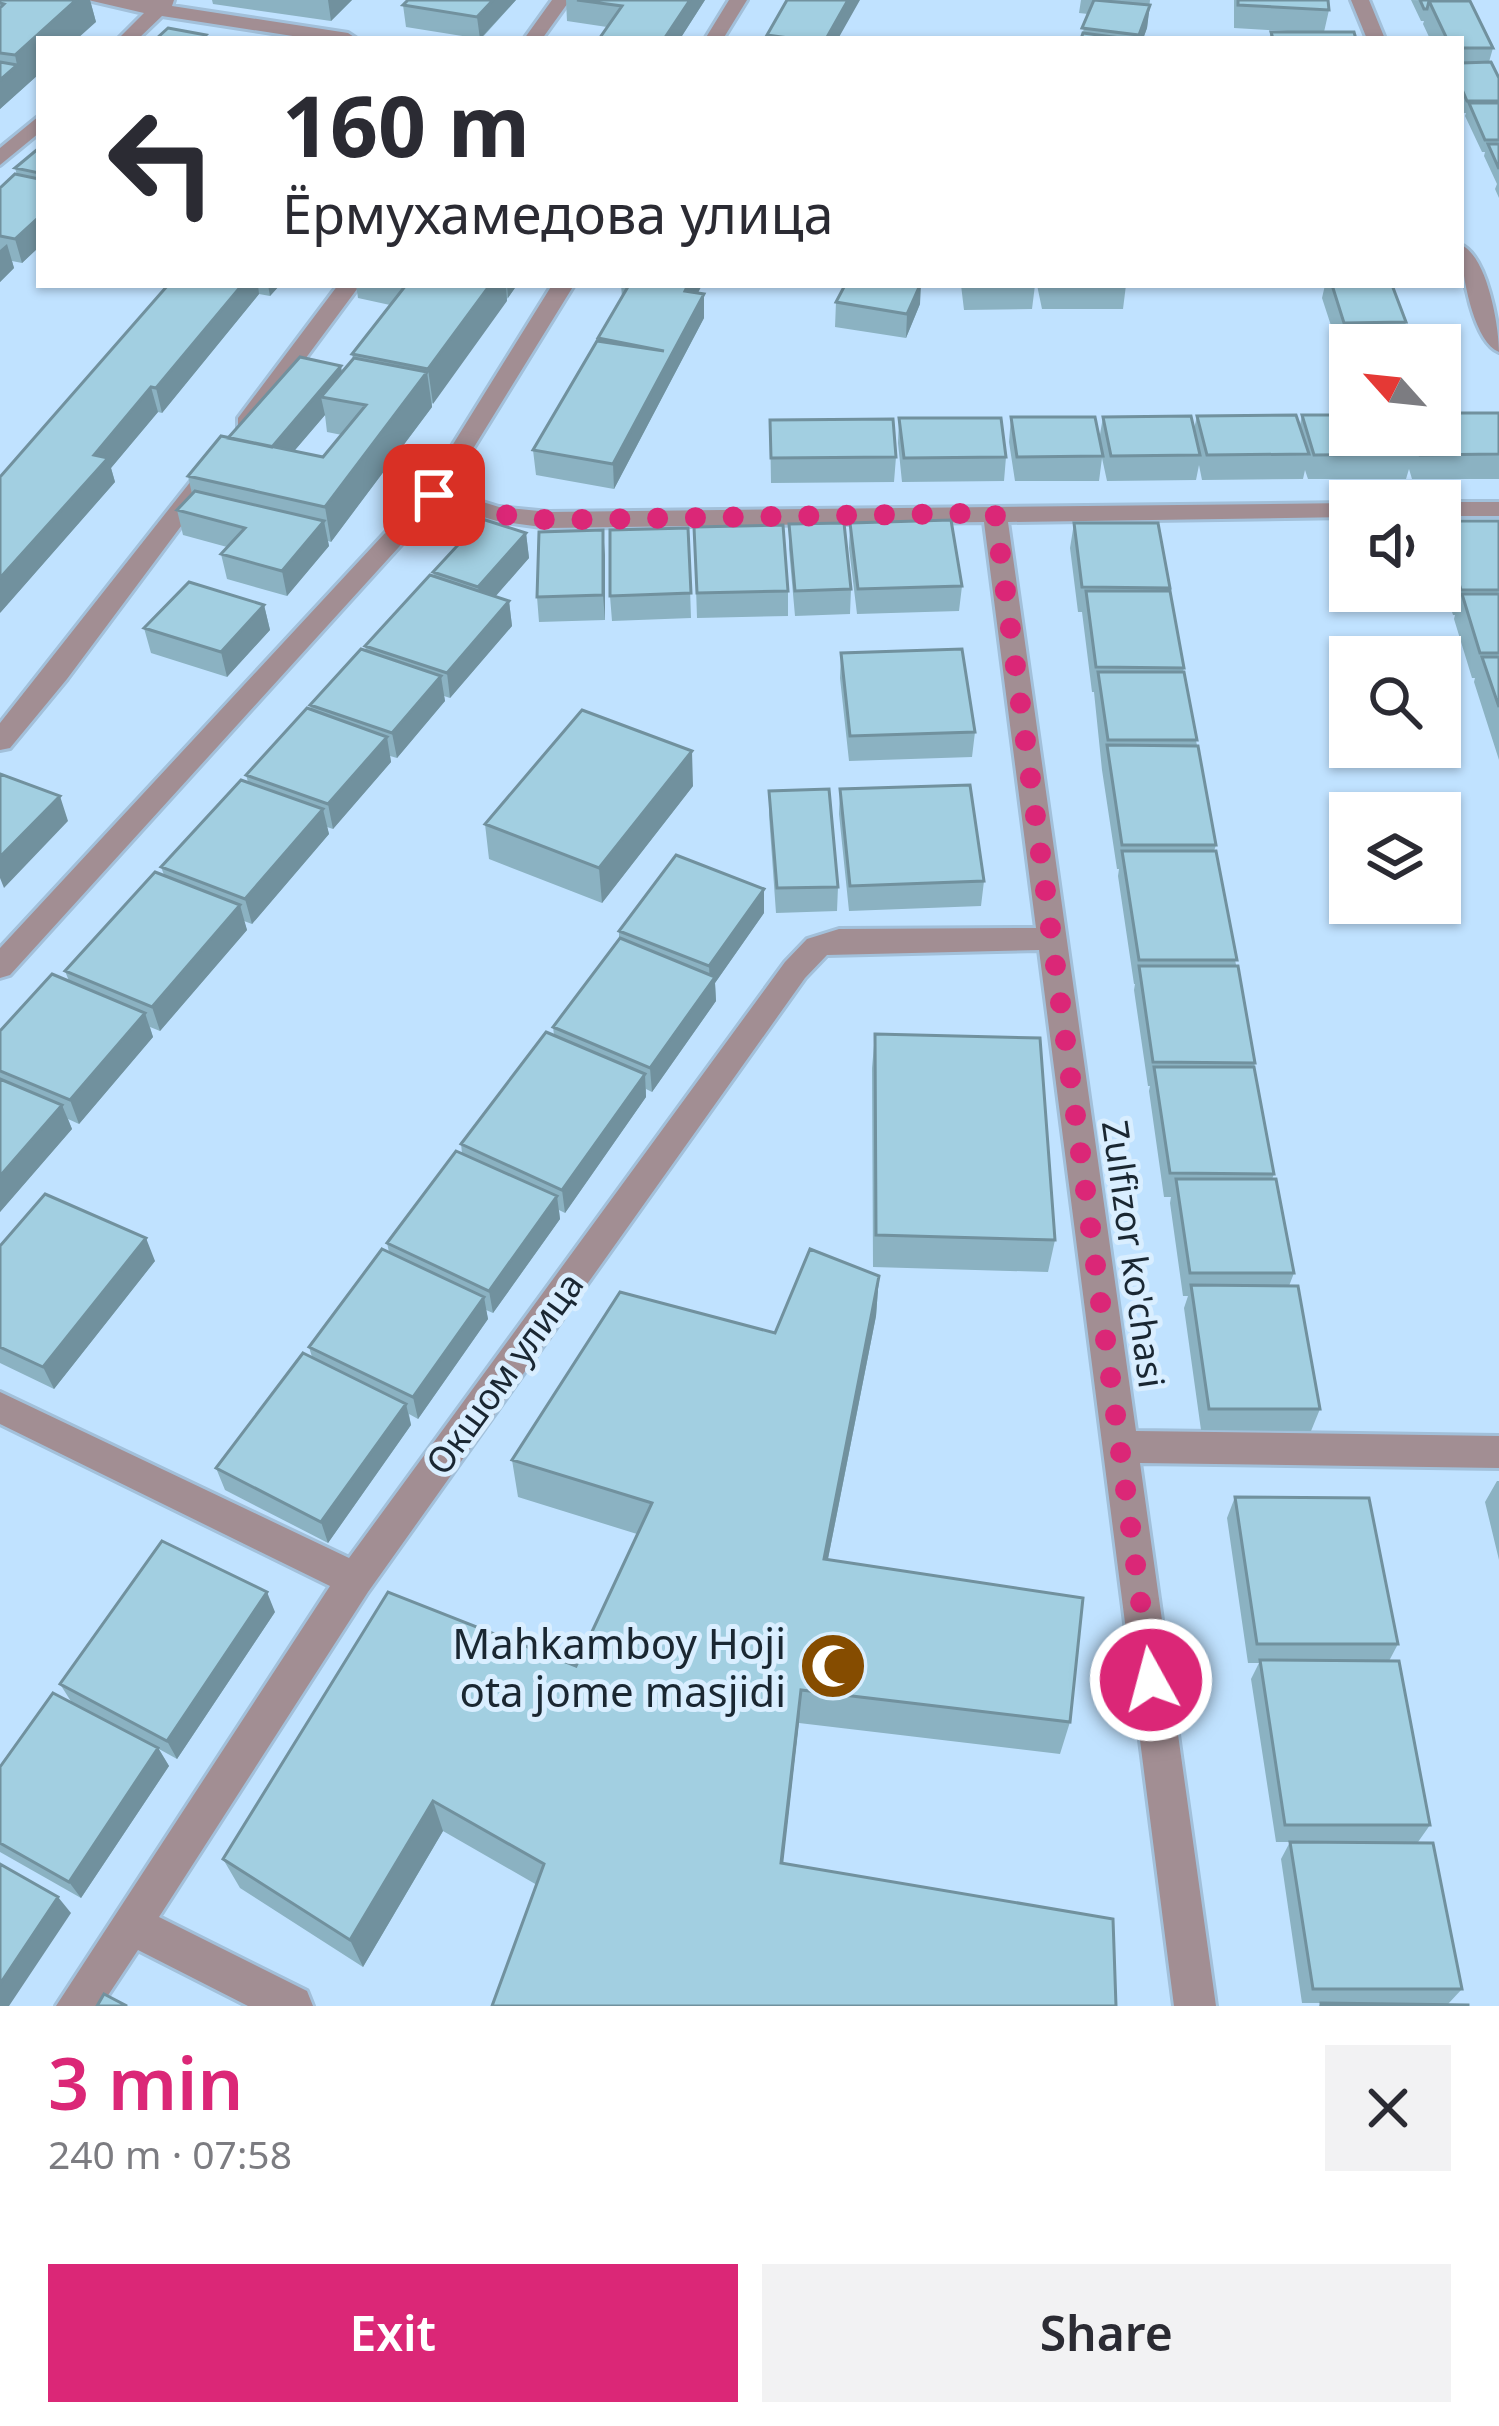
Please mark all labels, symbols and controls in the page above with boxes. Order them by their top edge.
text: 160 m [282,67,530,182]
icon: left [84,84,240,240]
text: Ёрмухамедова улица [282,176,834,250]
north arrow [1329,324,1461,456]
map controls [1329,324,1461,924]
pin [383,444,485,546]
icon: arrive [401,462,467,528]
button: sound [1329,480,1461,612]
button: search [1329,636,1461,768]
button: layers [1329,792,1461,924]
street label: Zulfizor ko'chasi [1091,1117,1177,1391]
street label: Окшом улица [414,1262,594,1484]
place label: Mahkamboy Hoji ota jome masjidi [452,1614,786,1719]
position arrow [1088,1617,1214,1743]
mosque icon: Mahkamboy Hoji ota jome masjidi [798,1631,868,1701]
text: 3 min [48,2033,243,2131]
button: close [1325,2045,1451,2171]
text: 240 m · 07:58 [48,2127,292,2180]
button: Exit [48,2264,738,2402]
button: Share [762,2264,1451,2402]

